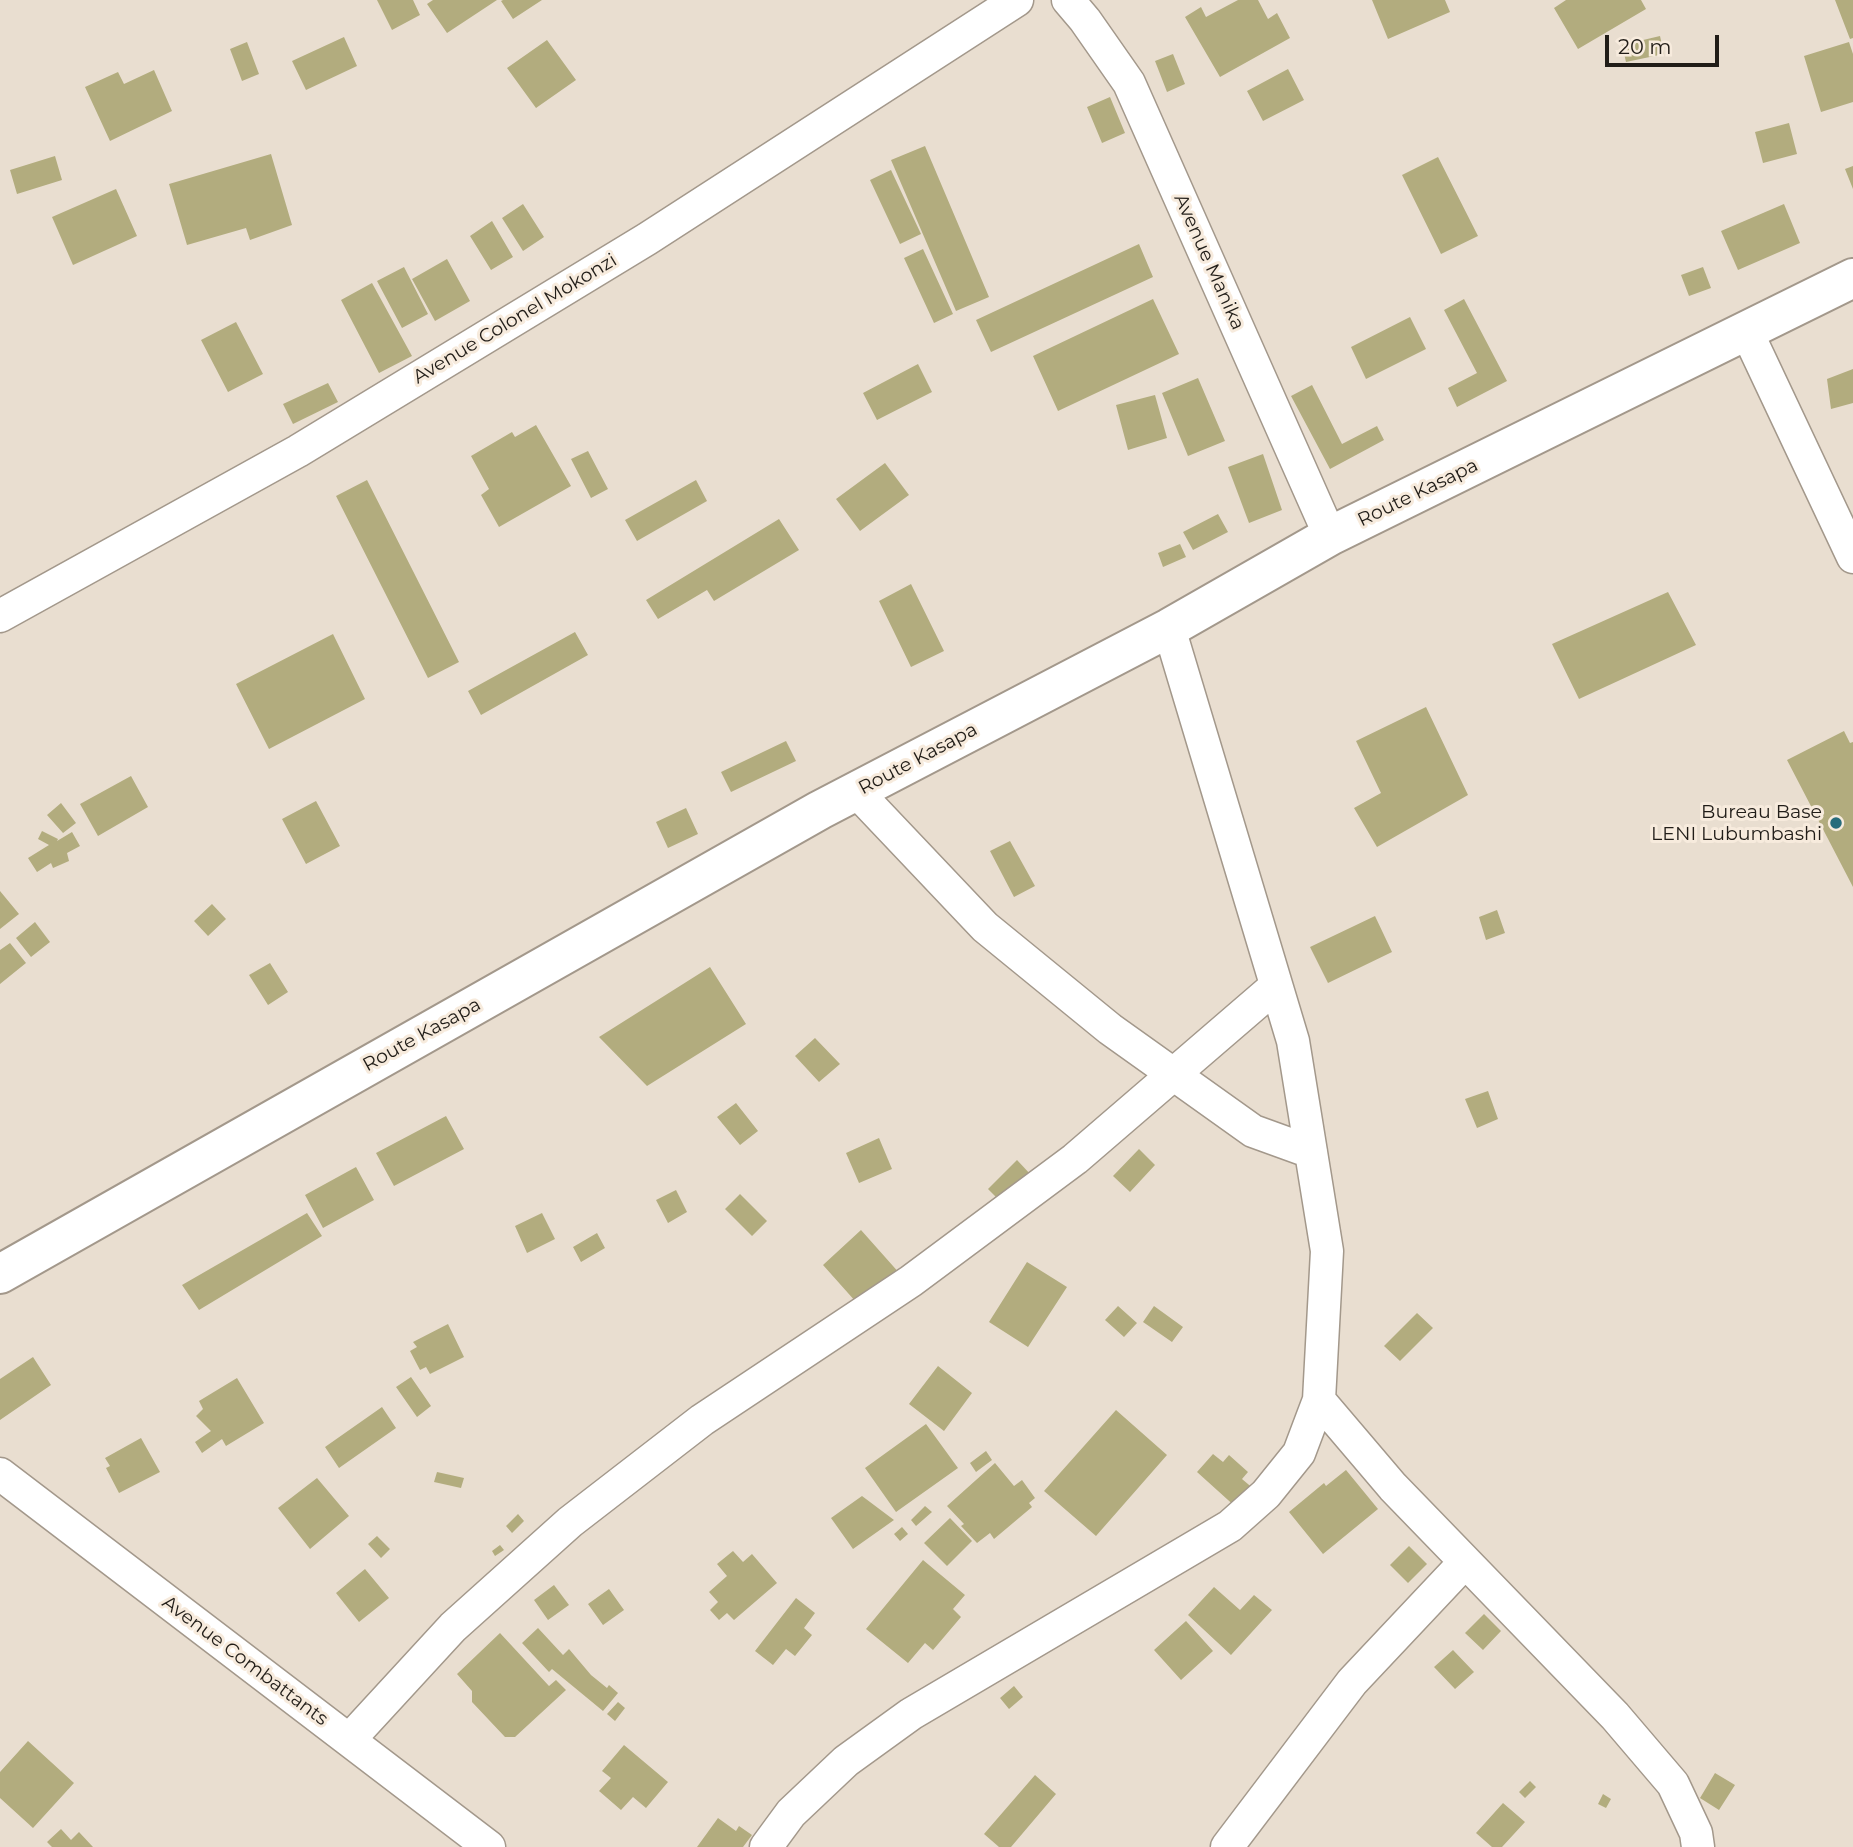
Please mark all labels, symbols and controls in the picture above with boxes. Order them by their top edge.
scale bar [1608,21,1722,65]
text: 20 m [1618,34,1672,59]
street label: Avenue Manika [1169,191,1249,333]
street label: Avenue Colonel Mokonzi [409,249,621,389]
street label: Route Kasapa [1354,454,1482,532]
street label: Route Kasapa [855,718,981,800]
place label: Bureau Base LENI Lubumbashi [1651,801,1822,845]
marker: Bureau Base LENI Lubumbashi [1828,815,1844,831]
street label: Route Kasapa [359,993,485,1077]
street label: Avenue Combattants [158,1591,332,1731]

